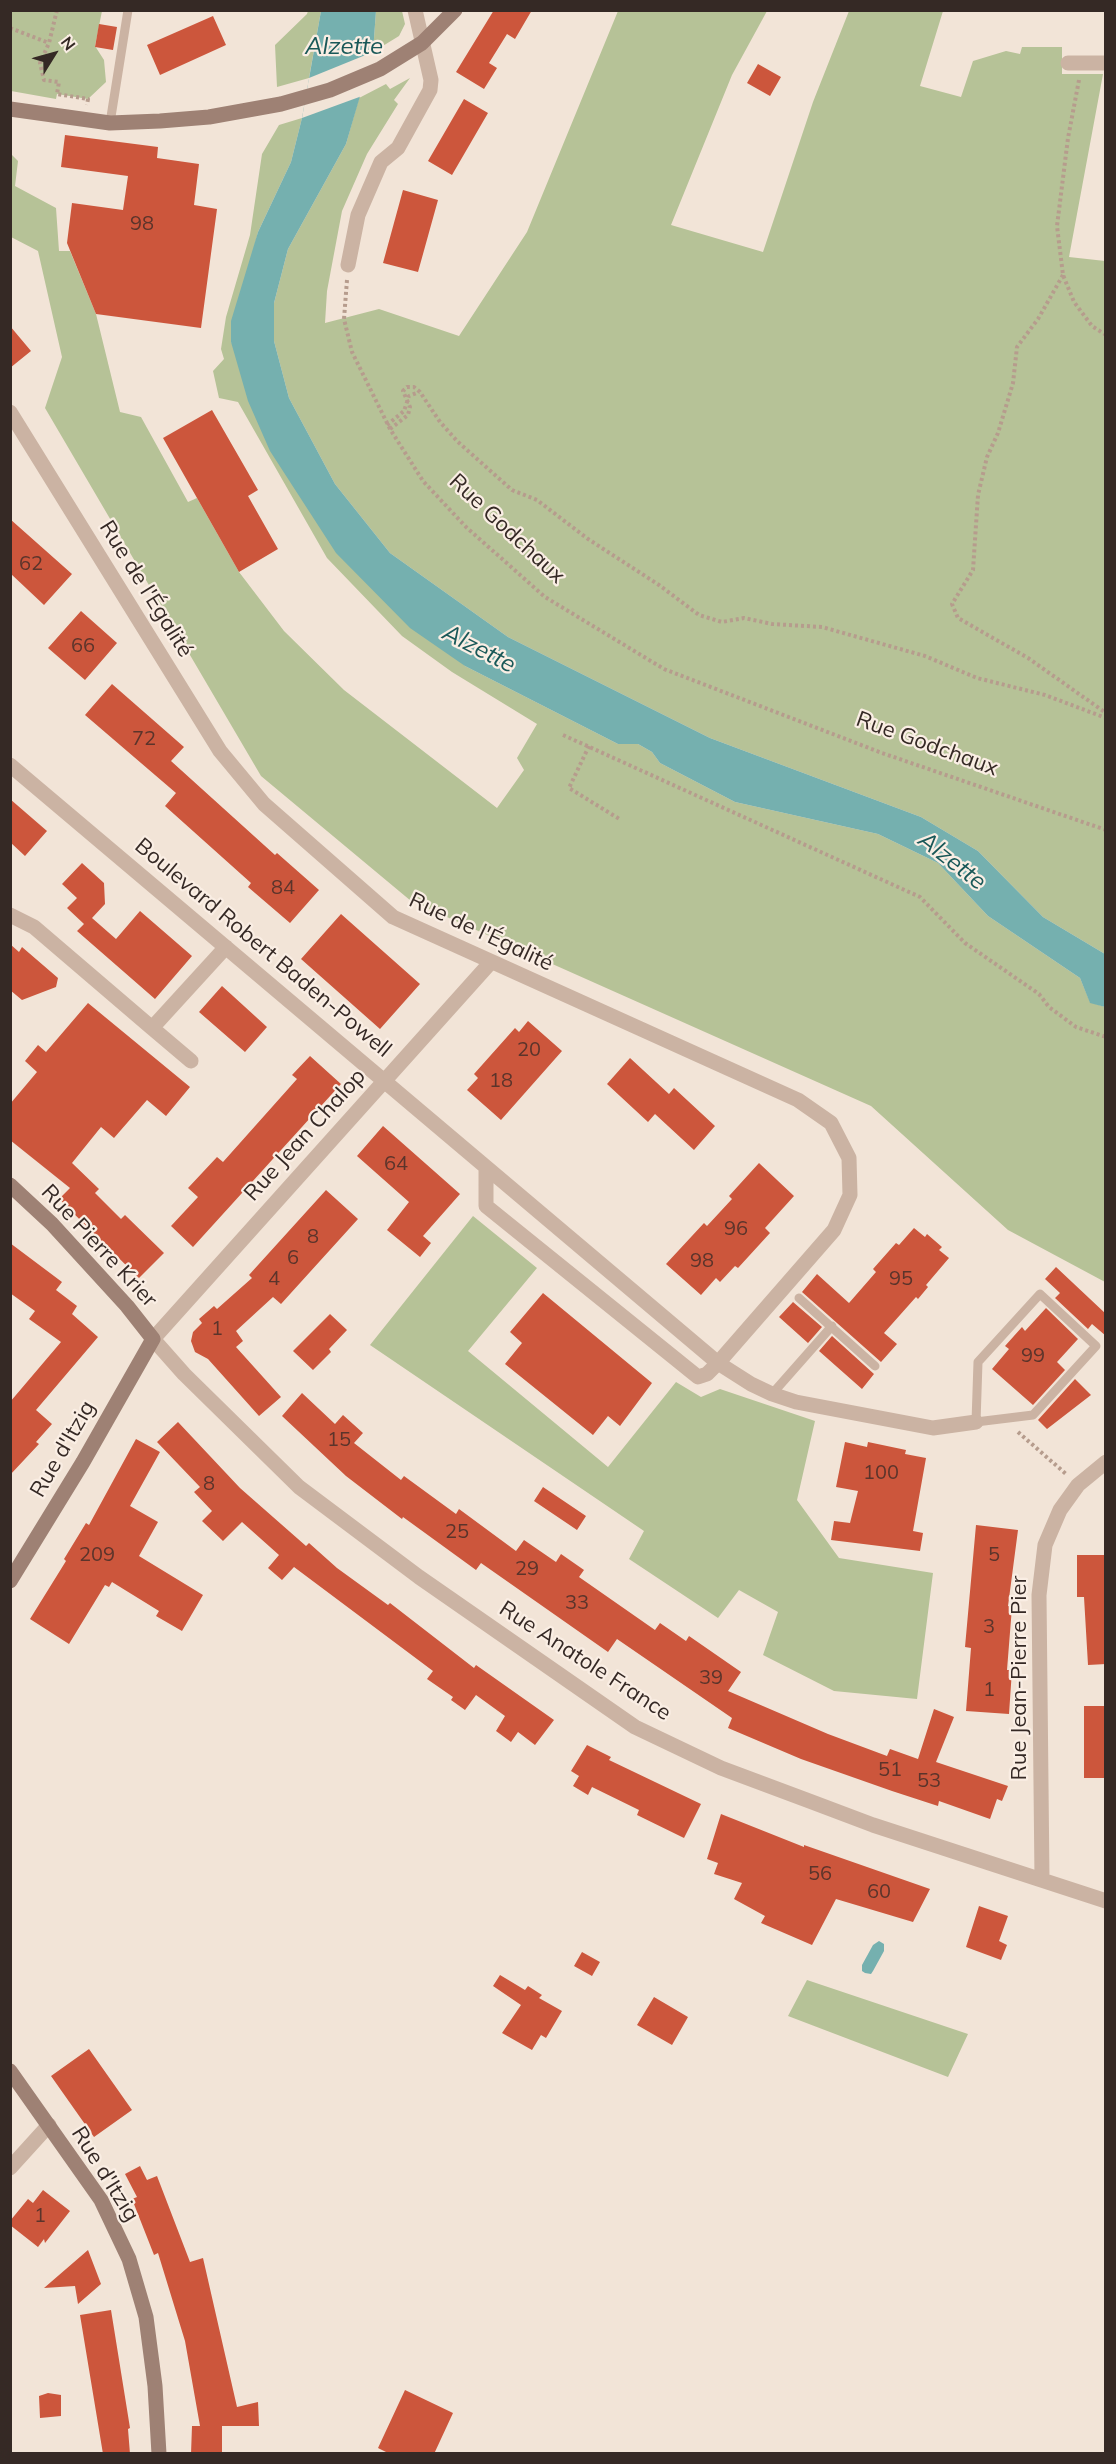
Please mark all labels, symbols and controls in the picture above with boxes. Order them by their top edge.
north arrow [24,24,84,84]
text: N [57,32,80,54]
water label: Alzette [305,33,383,61]
house number: 98 [130,212,154,236]
street label: Rue Godchaux [444,469,570,589]
street label: Rue de l'Égalité [93,516,199,662]
house number: 62 [19,552,43,576]
water label: Alzette [438,618,520,680]
house number: 66 [71,634,95,658]
street label: Rue Godchaux [853,706,1001,782]
house number: 72 [132,727,156,751]
water label: Alzette [912,826,992,896]
street label: Boulevard Robert Baden-Powell [129,833,397,1063]
house number: 84 [271,876,295,900]
street label: Rue de l'Égalité [405,887,557,977]
house number: 20 [517,1038,541,1062]
street label: Rue Jean Chalop [239,1063,371,1207]
house number: 18 [489,1069,513,1093]
house number: 64 [384,1152,408,1176]
street label: Rue Pierre Krier [36,1179,162,1313]
house number: 96 [724,1217,748,1241]
house number: 8 [307,1225,319,1249]
house number: 6 [287,1246,299,1270]
house number: 98 [690,1249,714,1273]
house number: 4 [268,1267,280,1291]
house number: 95 [889,1267,913,1291]
house number: 1 [211,1317,223,1341]
house number: 99 [1021,1344,1045,1368]
street label: Rue d'Itzig [25,1396,101,1502]
house number: 15 [327,1428,351,1452]
house number: 100 [863,1461,899,1485]
house number: 8 [203,1472,215,1496]
house number: 25 [445,1520,469,1544]
house number: 209 [79,1543,115,1567]
house number: 5 [988,1543,1000,1567]
house number: 29 [515,1557,539,1581]
street label: Rue Jean-Pierre Pier [1006,1576,1032,1780]
house number: 33 [565,1591,589,1615]
street label: Rue Anatole France [494,1596,676,1726]
house number: 3 [983,1615,995,1639]
house number: 39 [699,1666,723,1690]
house number: 1 [983,1678,995,1702]
house number: 51 [878,1758,902,1782]
house number: 53 [917,1769,941,1793]
house number: 56 [808,1862,832,1886]
house number: 60 [867,1880,891,1904]
street label: Rue d'Itzig [65,2122,145,2226]
house number: 1 [34,2204,46,2228]

